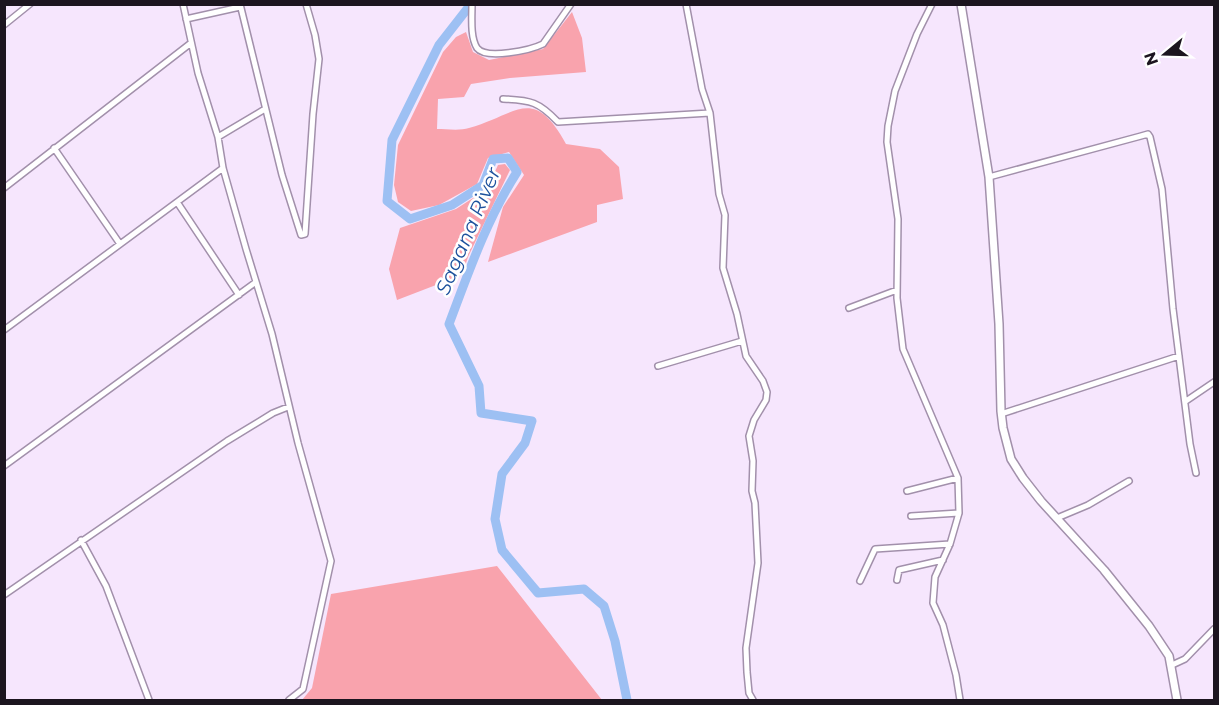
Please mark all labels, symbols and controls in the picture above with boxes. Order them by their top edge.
north arrow [1135,24,1195,84]
text: N [1140,50,1162,68]
water label: Sagana River [430,163,506,298]

